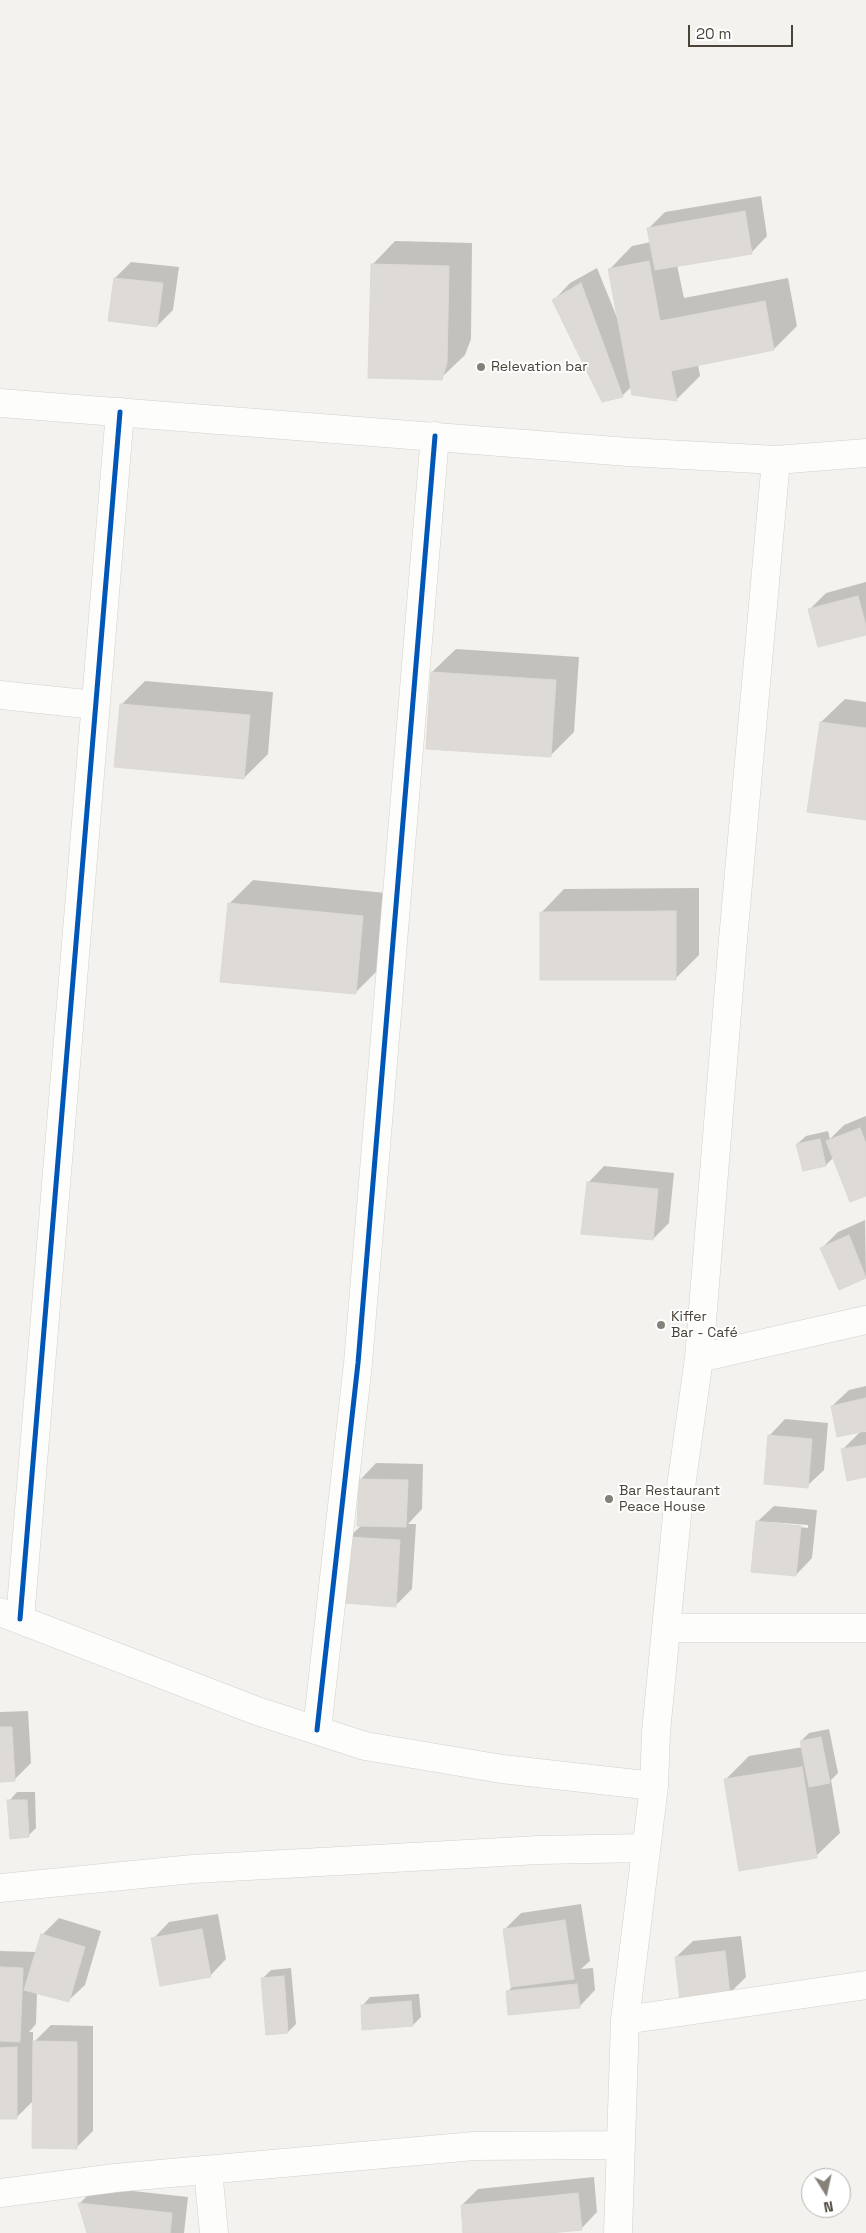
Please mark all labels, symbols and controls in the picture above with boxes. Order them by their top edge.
scale bar [691,15,796,47]
text: 20 m [696,24,731,43]
place label: Relevation bar [491,359,588,375]
marker: Relevation bar [475,361,487,373]
place label: Kiffer Bar - Café [671,1309,738,1341]
marker: Kiffer Bar - Café [655,1319,667,1331]
place label: Bar Restaurant Peace House [619,1483,720,1515]
marker: Bar Restaurant Peace House [603,1493,615,1505]
north arrow [801,2168,851,2218]
text: N [822,2197,835,2216]

